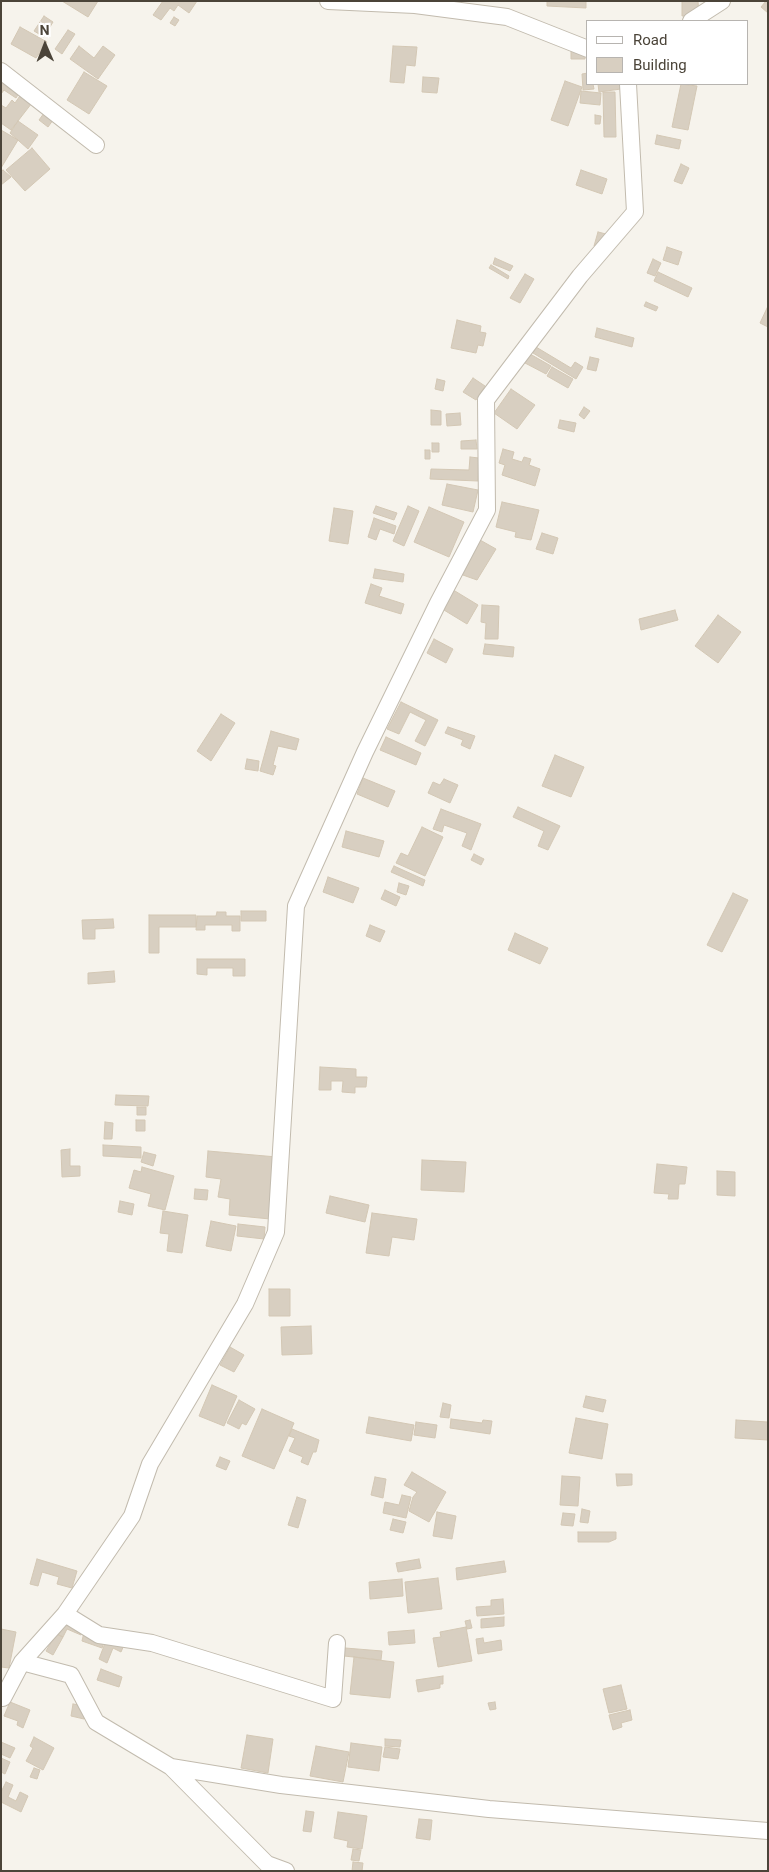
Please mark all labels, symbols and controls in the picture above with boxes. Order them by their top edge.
north arrow [20,20,70,70]
legend [586,20,749,85]
text: N [40,22,50,38]
text: Road [633,31,667,49]
text: Building [633,56,687,74]

